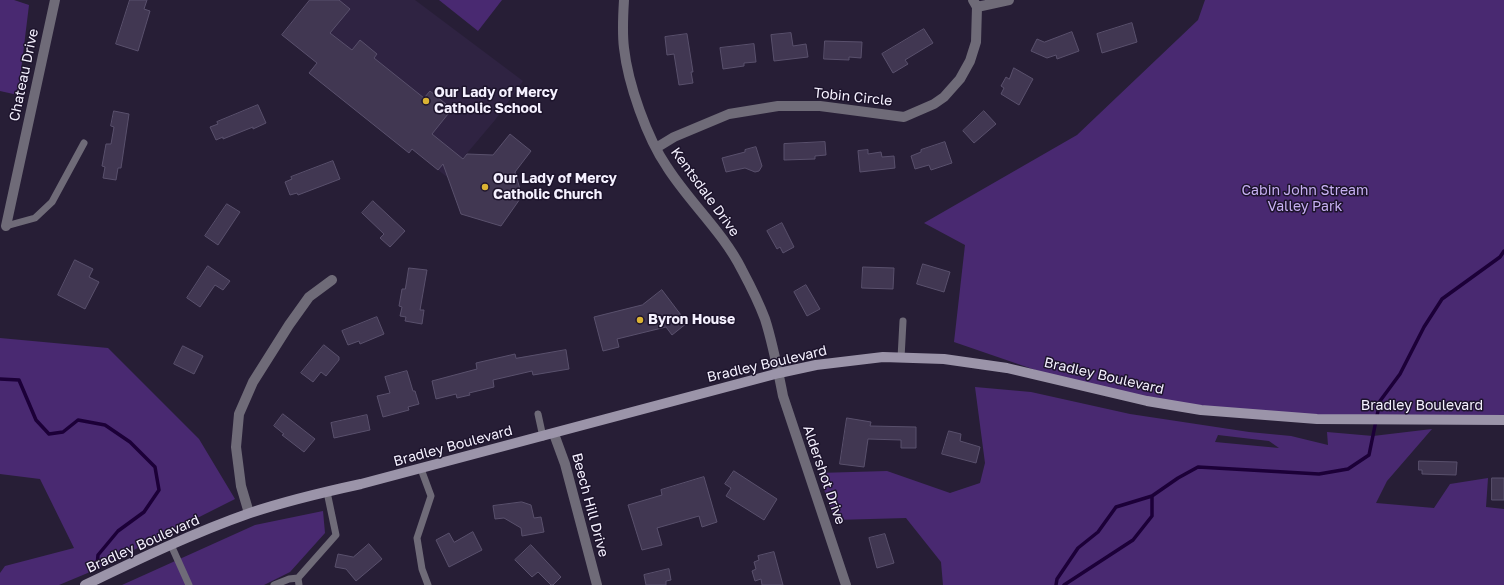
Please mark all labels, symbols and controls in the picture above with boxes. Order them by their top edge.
street label: Chateau Drive [6,27,42,123]
place label: Our Lady of Mercy Catholic School [434,85,558,118]
street label: Tobin Circle [813,85,893,109]
marker: Our Lady of Mercy Catholic School [421,96,431,106]
street label: Kentsdale Drive [667,144,743,240]
place label: Our Lady of Mercy Catholic Church [493,171,617,204]
marker: Our Lady of Mercy Catholic Church [480,182,490,192]
park label: Cabin John Stream Valley Park [1242,183,1368,216]
place label: Byron House [648,312,735,328]
marker: Byron House [635,315,645,325]
street label: Bradley Boulevard [705,342,829,386]
street label: Bradley Boulevard [1042,354,1166,398]
street label: Bradley Boulevard [1361,398,1483,414]
street label: Bradley Boulevard [392,422,514,470]
street label: Aldershot Drive [799,423,849,527]
street label: Beech Hill Drive [568,451,612,559]
street label: Bradley Boulevard [84,511,202,577]

